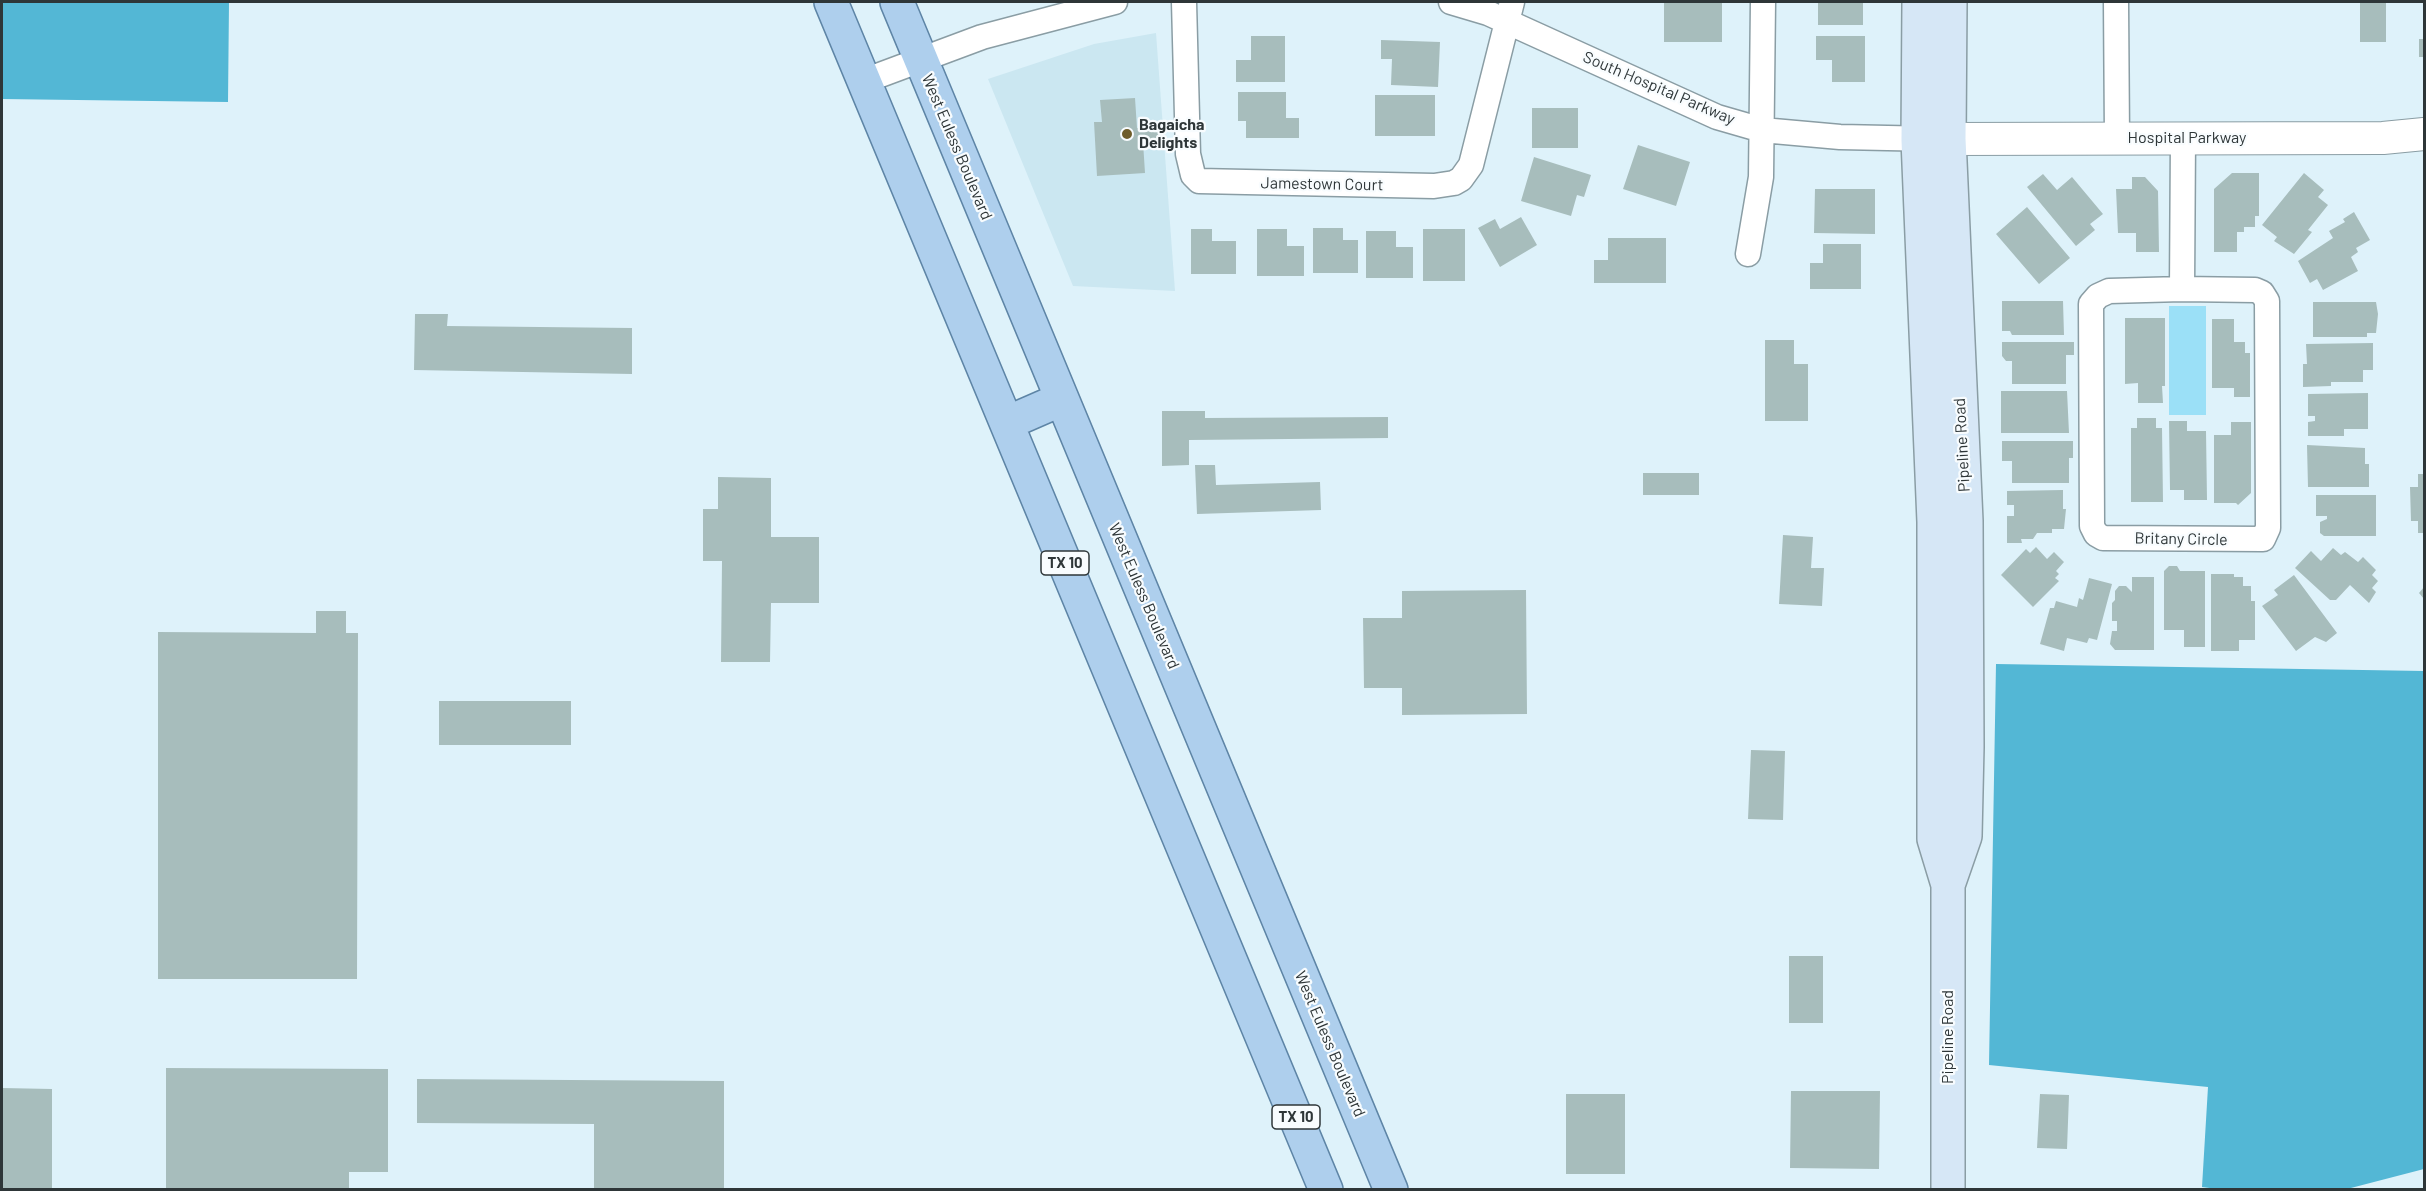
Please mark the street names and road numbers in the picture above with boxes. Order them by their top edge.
street label: South Hospital Parkway [1580,47,1738,129]
street label: West Euless Boulevard [918,71,996,223]
street label: Hospital Parkway [2128,128,2246,148]
street label: Jamestown Court [1260,173,1384,195]
street label: Pipeline Road [1950,397,1974,493]
street label: West Euless Boulevard [1105,520,1183,672]
street label: Britany Circle [2134,529,2228,549]
road number: TX 10 [1041,551,1089,575]
street label: West Euless Boulevard [1291,968,1369,1120]
street label: Pipeline Road [1938,990,1958,1084]
road number: TX 10 [1272,1105,1320,1129]

